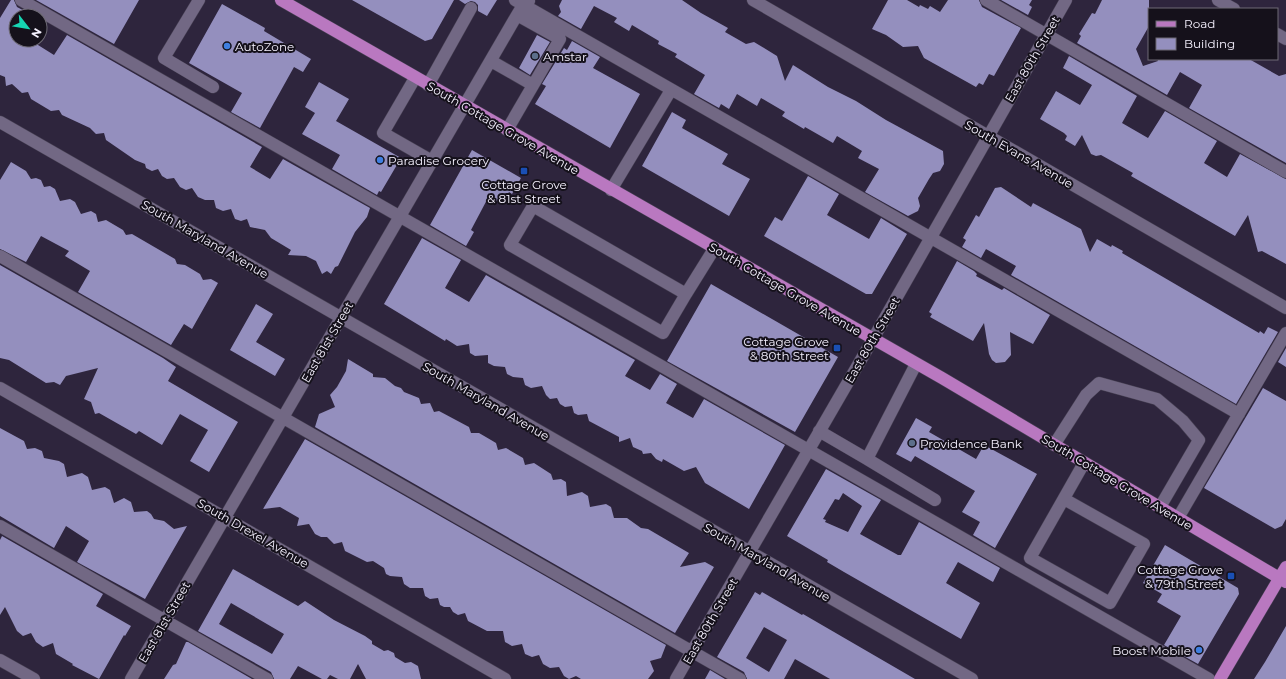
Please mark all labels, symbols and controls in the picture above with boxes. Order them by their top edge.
north arrow [8,8,48,48]
legend [1148,8,1278,60]
street label: East 80th Street [1001,13,1063,105]
text: Road [1184,16,1215,31]
text: N [28,26,45,41]
text: Building [1184,36,1235,51]
place label: AutoZone [235,39,294,54]
marker: AutoZone [222,41,232,51]
place label: Amstar [543,49,587,64]
marker: Amstar [530,51,540,61]
street label: South Cottage Grove Avenue [424,78,582,178]
street label: South Evans Avenue [962,117,1076,191]
place label: Paradise Grocery [388,153,490,168]
marker: Paradise Grocery [375,155,385,165]
marker: Cottage Grove & 81st Street [519,166,529,176]
place label: Cottage Grove & 81st Street [481,177,567,206]
street label: South Maryland Avenue [139,197,271,281]
street label: South Cottage Grove Avenue [706,239,864,339]
street label: East 80th Street [841,294,903,386]
street label: East 81st Street [298,299,356,385]
place label: Cottage Grove & 80th Street [743,334,829,363]
marker: Cottage Grove & 80th Street [832,343,842,353]
street label: South Maryland Avenue [420,359,552,443]
street label: South Cottage Grove Avenue [1039,431,1195,533]
place label: Providence Bank [920,436,1023,451]
marker: Providence Bank [907,438,917,448]
street label: South Drexel Avenue [195,495,311,571]
street label: South Maryland Avenue [701,520,833,604]
place label: Cottage Grove & 79th Street [1137,562,1223,591]
marker: Cottage Grove & 79th Street [1226,571,1236,581]
street label: East 80th Street [679,575,741,667]
street label: East 81st Street [135,579,193,665]
place label: Boost Mobile [1112,643,1191,658]
marker: Boost Mobile [1194,645,1204,655]

